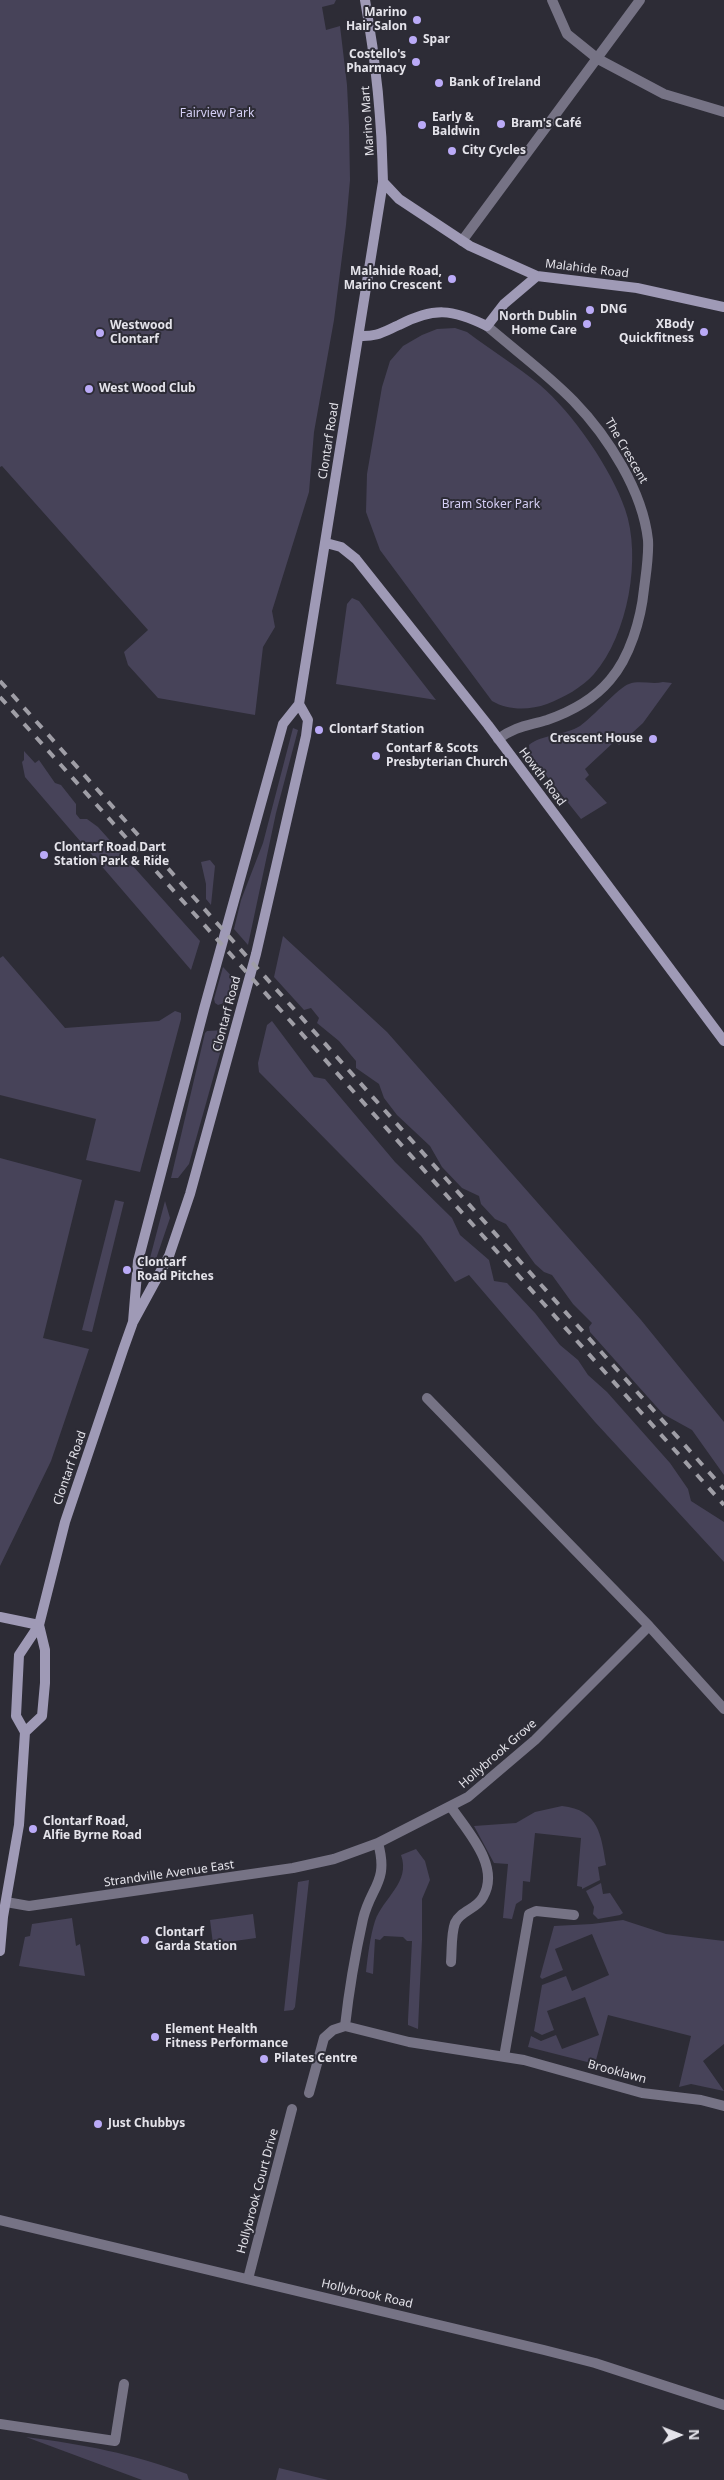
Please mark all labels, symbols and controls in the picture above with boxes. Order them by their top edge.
place label: Marino Hair Salon [346,6,407,34]
marker: Marino Hair Salon [411,14,423,26]
place label: Spar [423,33,450,47]
marker: Spar [407,34,419,46]
place label: Costello's Pharmacy [346,48,406,76]
marker: Costello's Pharmacy [410,56,422,68]
place label: Bank of Ireland [449,76,541,90]
marker: Bank of Ireland [433,77,445,89]
street label: Marino Mart [358,85,378,157]
park label: Fairview Park [180,107,254,121]
place label: Early & Baldwin [432,111,480,139]
place label: Bram's Café [511,117,582,131]
marker: Bram's Café [495,118,507,130]
marker: Early & Baldwin [416,119,428,131]
place label: City Cycles [462,144,526,158]
marker: City Cycles [446,145,458,157]
street label: Malahide Road [544,257,630,281]
place label: Malahide Road, Marino Crescent [344,265,442,293]
marker: Malahide Road, Marino Crescent [446,273,458,285]
place label: DNG [600,303,627,317]
marker: DNG [584,304,596,316]
place label: North Dublin Home Care [499,310,577,338]
marker: North Dublin Home Care [581,318,593,330]
place label: XBody Quickfitness [619,318,694,346]
place label: Westwood Clontarf [110,319,173,347]
marker: XBody Quickfitness [698,326,710,338]
marker: Westwood Clontarf [94,327,106,339]
place label: West Wood Club [99,382,196,396]
marker: West Wood Club [83,383,95,395]
street label: Clontarf Road [316,402,342,480]
street label: The Crescent [601,416,651,486]
park label: Bram Stoker Park [442,498,540,512]
place label: Clontarf Station [329,723,424,737]
marker: Clontarf Station [313,724,325,736]
place label: Crescent House [550,732,643,746]
marker: Crescent House [647,733,659,745]
place label: Contarf & Scots Presbyterian Church [386,742,508,770]
street label: Howth Road [515,745,569,809]
marker: Contarf & Scots Presbyterian Church [370,750,382,762]
place label: Clontarf Road Dart Station Park & Ride [54,841,169,869]
marker: Clontarf Road Dart Station Park & Ride [38,849,50,861]
street label: Clontarf Road [210,975,244,1053]
place label: Clontarf Road Pitches [137,1256,214,1284]
marker: Clontarf Road Pitches [121,1264,133,1276]
street label: Clontarf Road [51,1429,89,1507]
street label: Hollybrook Grove [456,1716,540,1792]
place label: Clontarf Road, Alfie Byrne Road [43,1815,142,1843]
marker: Clontarf Road, Alfie Byrne Road [27,1823,39,1835]
street label: Strandville Avenue East [103,1858,235,1890]
place label: Clontarf Garda Station [155,1926,237,1954]
marker: Clontarf Garda Station [139,1934,151,1946]
place label: Element Health Fitness Performance [165,2023,288,2051]
marker: Element Health Fitness Performance [149,2031,161,2043]
place label: Pilates Centre [274,2052,357,2066]
marker: Pilates Centre [258,2053,270,2065]
street label: Brooklawn [586,2057,648,2087]
place label: Just Chubbys [108,2117,185,2131]
marker: Just Chubbys [92,2118,104,2130]
street label: Hollybrook Court Drive [234,2127,282,2255]
street label: Hollybrook Road [320,2276,414,2312]
north arrow [654,2410,704,2460]
text: N [685,2429,704,2441]

